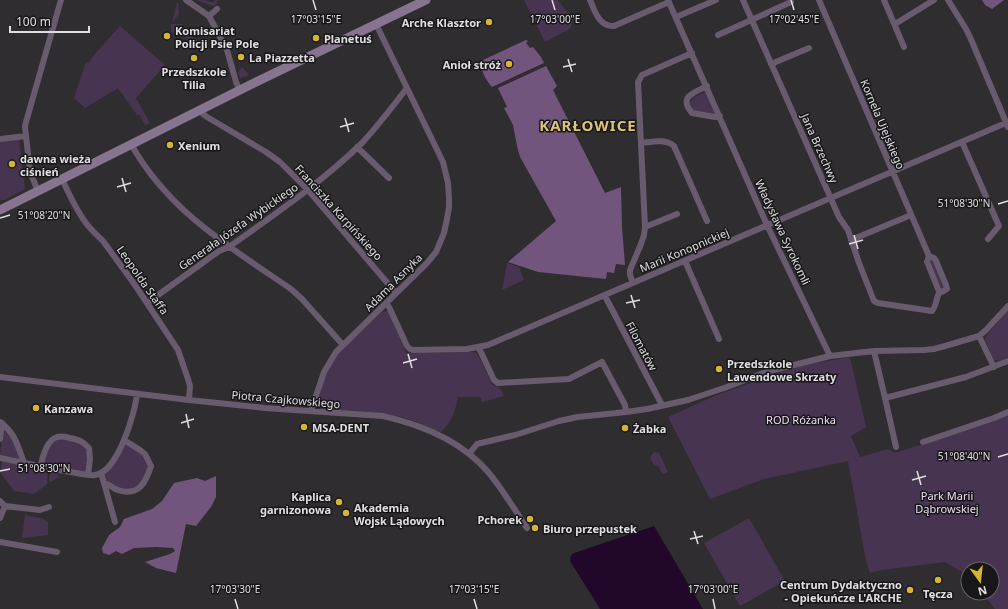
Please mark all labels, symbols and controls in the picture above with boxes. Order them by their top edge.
scale bar [10,8,89,34]
text: 17°03'15"E [291,12,341,26]
text: 17°03'00"E [530,12,580,26]
text: 17°02'45"E [769,12,819,26]
text: 100 m [16,13,51,30]
place label: Arche Klasztor [402,15,481,30]
marker: Arche Klasztor [484,17,494,27]
place label: Komisariat Policji Psie Pole [175,23,259,51]
marker: Komisariat Policji Psie Pole [162,31,172,41]
place label: Planetuś [324,31,372,46]
marker: Planetuś [311,33,321,43]
place label: La Piazzetta [249,50,315,65]
marker: La Piazzetta [236,52,246,62]
marker: Przedszkole Tilia [189,53,199,63]
place label: Anioł stróż [443,57,502,72]
marker: Anioł stróż [504,59,514,69]
place label: Przedszkole Tilia [161,64,227,92]
street label: Kornela Ujejskiego [857,77,909,172]
street label: Jana Brzechwy [798,110,842,185]
district label: KARŁOWICE [539,115,637,135]
place label: Xenium [178,138,220,153]
marker: Xenium [165,140,175,150]
place label: dawna wieża ciśnień [20,151,91,179]
marker: dawna wieża ciśnień [7,159,17,169]
street label: Franciszka Karpińskiego [292,161,386,263]
street label: Władysława Syrokomli [752,177,814,287]
street label: Generała Józefa Wybickiego [175,179,301,273]
text: 51°08'30"N [938,196,990,210]
text: 51°08'20"N [18,208,70,222]
street label: Marii Konopnickiej [637,224,731,276]
street label: Leopolda Staffa [114,243,172,317]
street label: Adama Asnyka [361,250,425,314]
street label: Filomatów [623,319,661,373]
place label: Przedszkole Lawendowe Skrzaty [727,356,837,384]
marker: Przedszkole Lawendowe Skrzaty [714,364,724,374]
street label: Piotra Czajkowskiego [231,387,341,411]
place label: Kanzawa [44,401,93,416]
marker: Kanzawa [31,403,41,413]
park label: ROD Różanka [766,412,836,427]
place label: MSA-DENT [312,420,370,435]
place label: Żabka [633,421,666,436]
marker: MSA-DENT [299,422,309,432]
marker: Żabka [620,423,630,433]
text: 51°08'40"N [938,449,990,463]
text: 51°08'30"N [18,461,70,475]
park label: Park Marii Dąbrowskiej [915,488,979,516]
place label: Kaplica garnizonowa [260,489,331,517]
marker: Kaplica garnizonowa [334,497,344,507]
place label: Akademia Wojsk Lądowych [354,500,445,528]
marker: Akademia Wojsk Lądowych [341,508,351,518]
place label: Pchorek [477,512,522,527]
marker: Pchorek [525,514,535,524]
place label: Biuro przepustek [543,521,637,536]
marker: Biuro przepustek [530,523,540,533]
north arrow [960,561,1000,601]
marker: Tęcza [933,575,943,585]
place label: Centrum Dydaktyczno - Opiekuńcze L'ARCHE [780,577,902,605]
text: 17°03'30"E [210,582,260,596]
text: 17°03'15"E [449,582,499,596]
text: 17°03'00"E [688,582,738,596]
text: N [976,583,989,600]
marker: Centrum Dydaktyczno - Opiekuńcze L'ARCHE [905,585,915,595]
place label: Tęcza [923,586,953,601]

